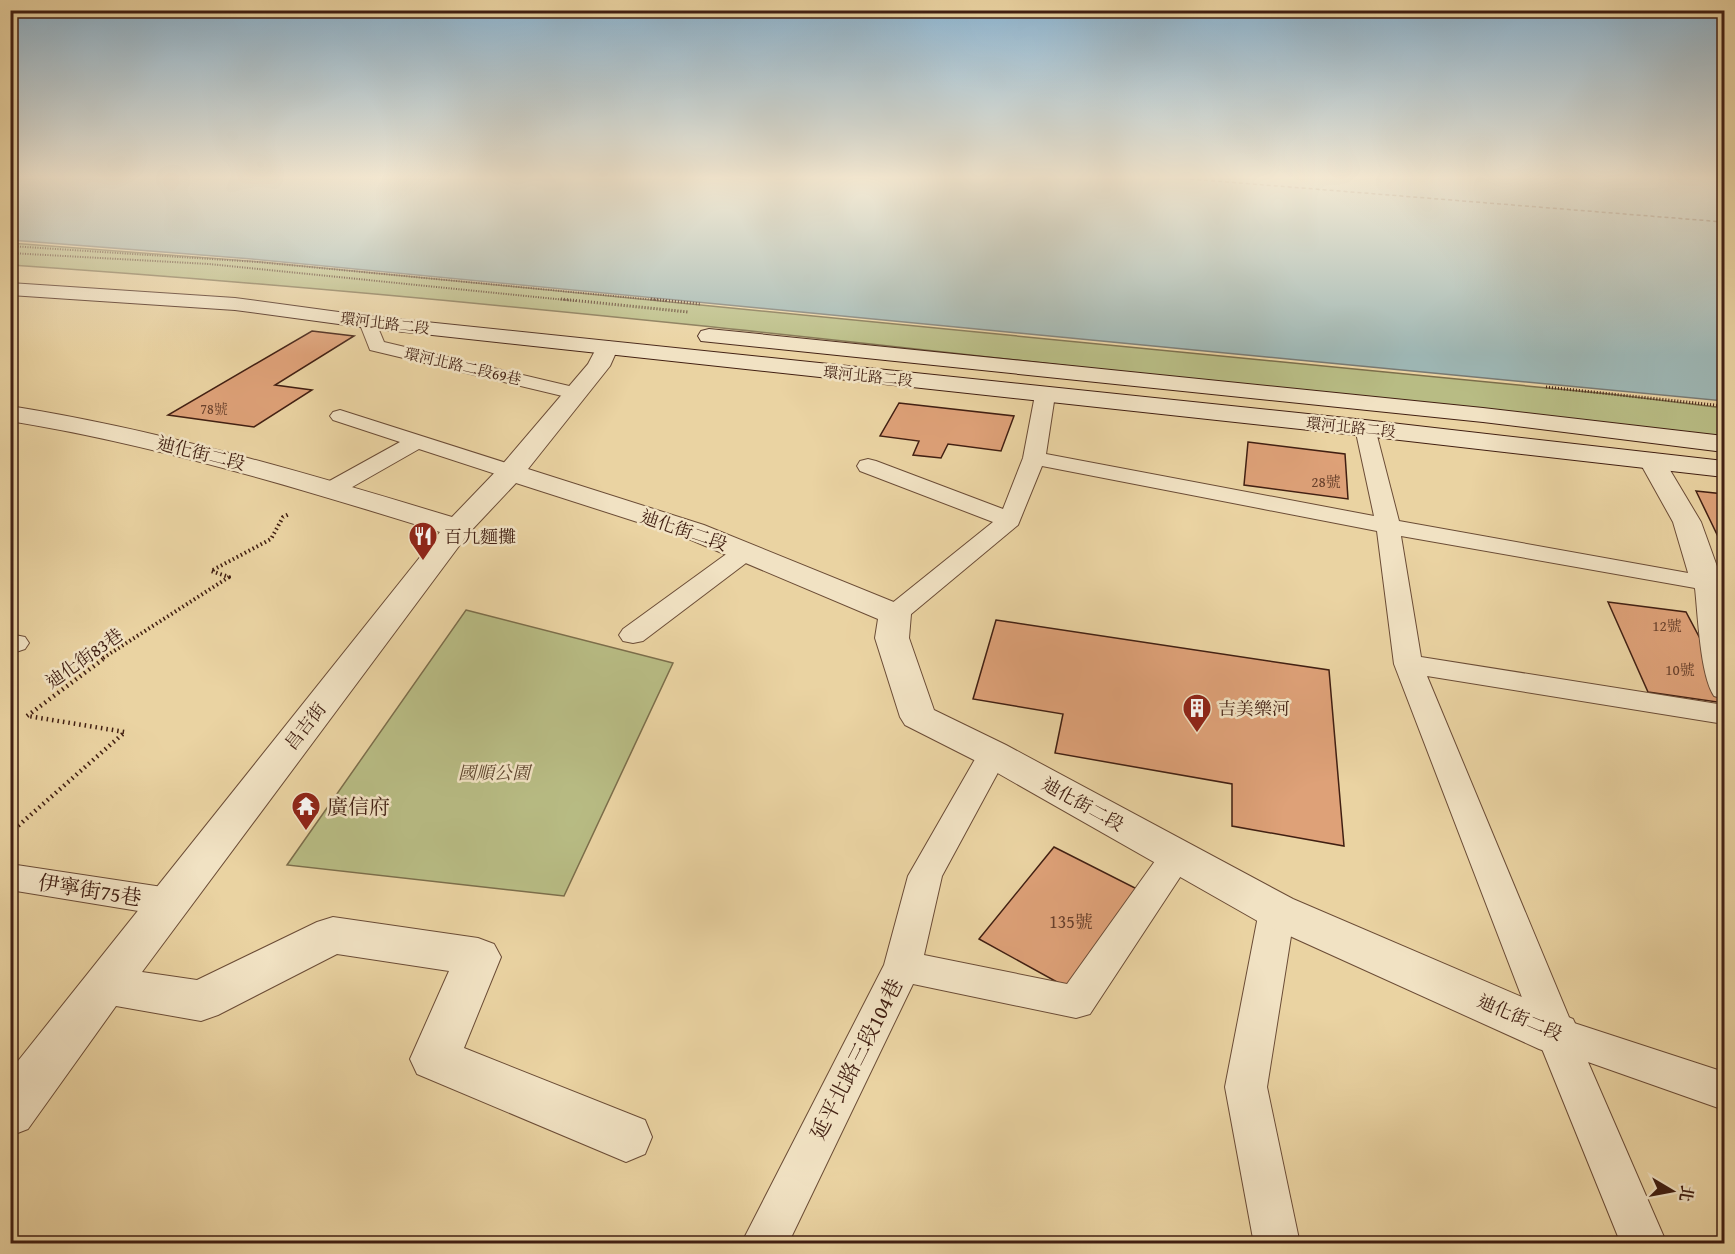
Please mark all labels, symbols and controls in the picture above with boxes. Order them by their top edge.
street label: 環河北路二段 [339,307,431,339]
street label: 環河北路二段69巷 [402,342,524,390]
street label: 環河北路二段 [822,361,914,391]
house number: 78號 [200,399,228,419]
street label: 環河北路二段 [1305,412,1397,442]
street label: 迪化街二段 [154,429,248,477]
house number: 28號 [1311,471,1341,492]
street label: 迪化街二段 [637,503,731,557]
restaurant icon: 百九麵攤 [407,520,439,562]
place label: 百九麵攤 [444,523,516,550]
house number: 12號 [1652,615,1682,636]
street label: 迪化街83巷 [40,621,128,695]
house number: 10號 [1665,659,1695,680]
building icon: 吉美樂河 [1181,692,1213,734]
place label: 吉美樂河 [1218,695,1290,722]
street label: 昌吉街 [278,696,332,756]
park label: 國順公園 [458,759,533,786]
street label: 迪化街二段 [1037,770,1129,838]
temple icon: 廣信府 [290,790,322,832]
place label: 廣信府 [327,791,390,822]
street label: 伊寧街75巷 [36,867,144,913]
house number: 135號 [1049,908,1093,935]
street label: 延平北路三段104巷 [802,973,910,1145]
street label: 迪化街二段 [1473,987,1567,1047]
north arrow [1642,1161,1702,1221]
text: 北 [1674,1184,1700,1204]

